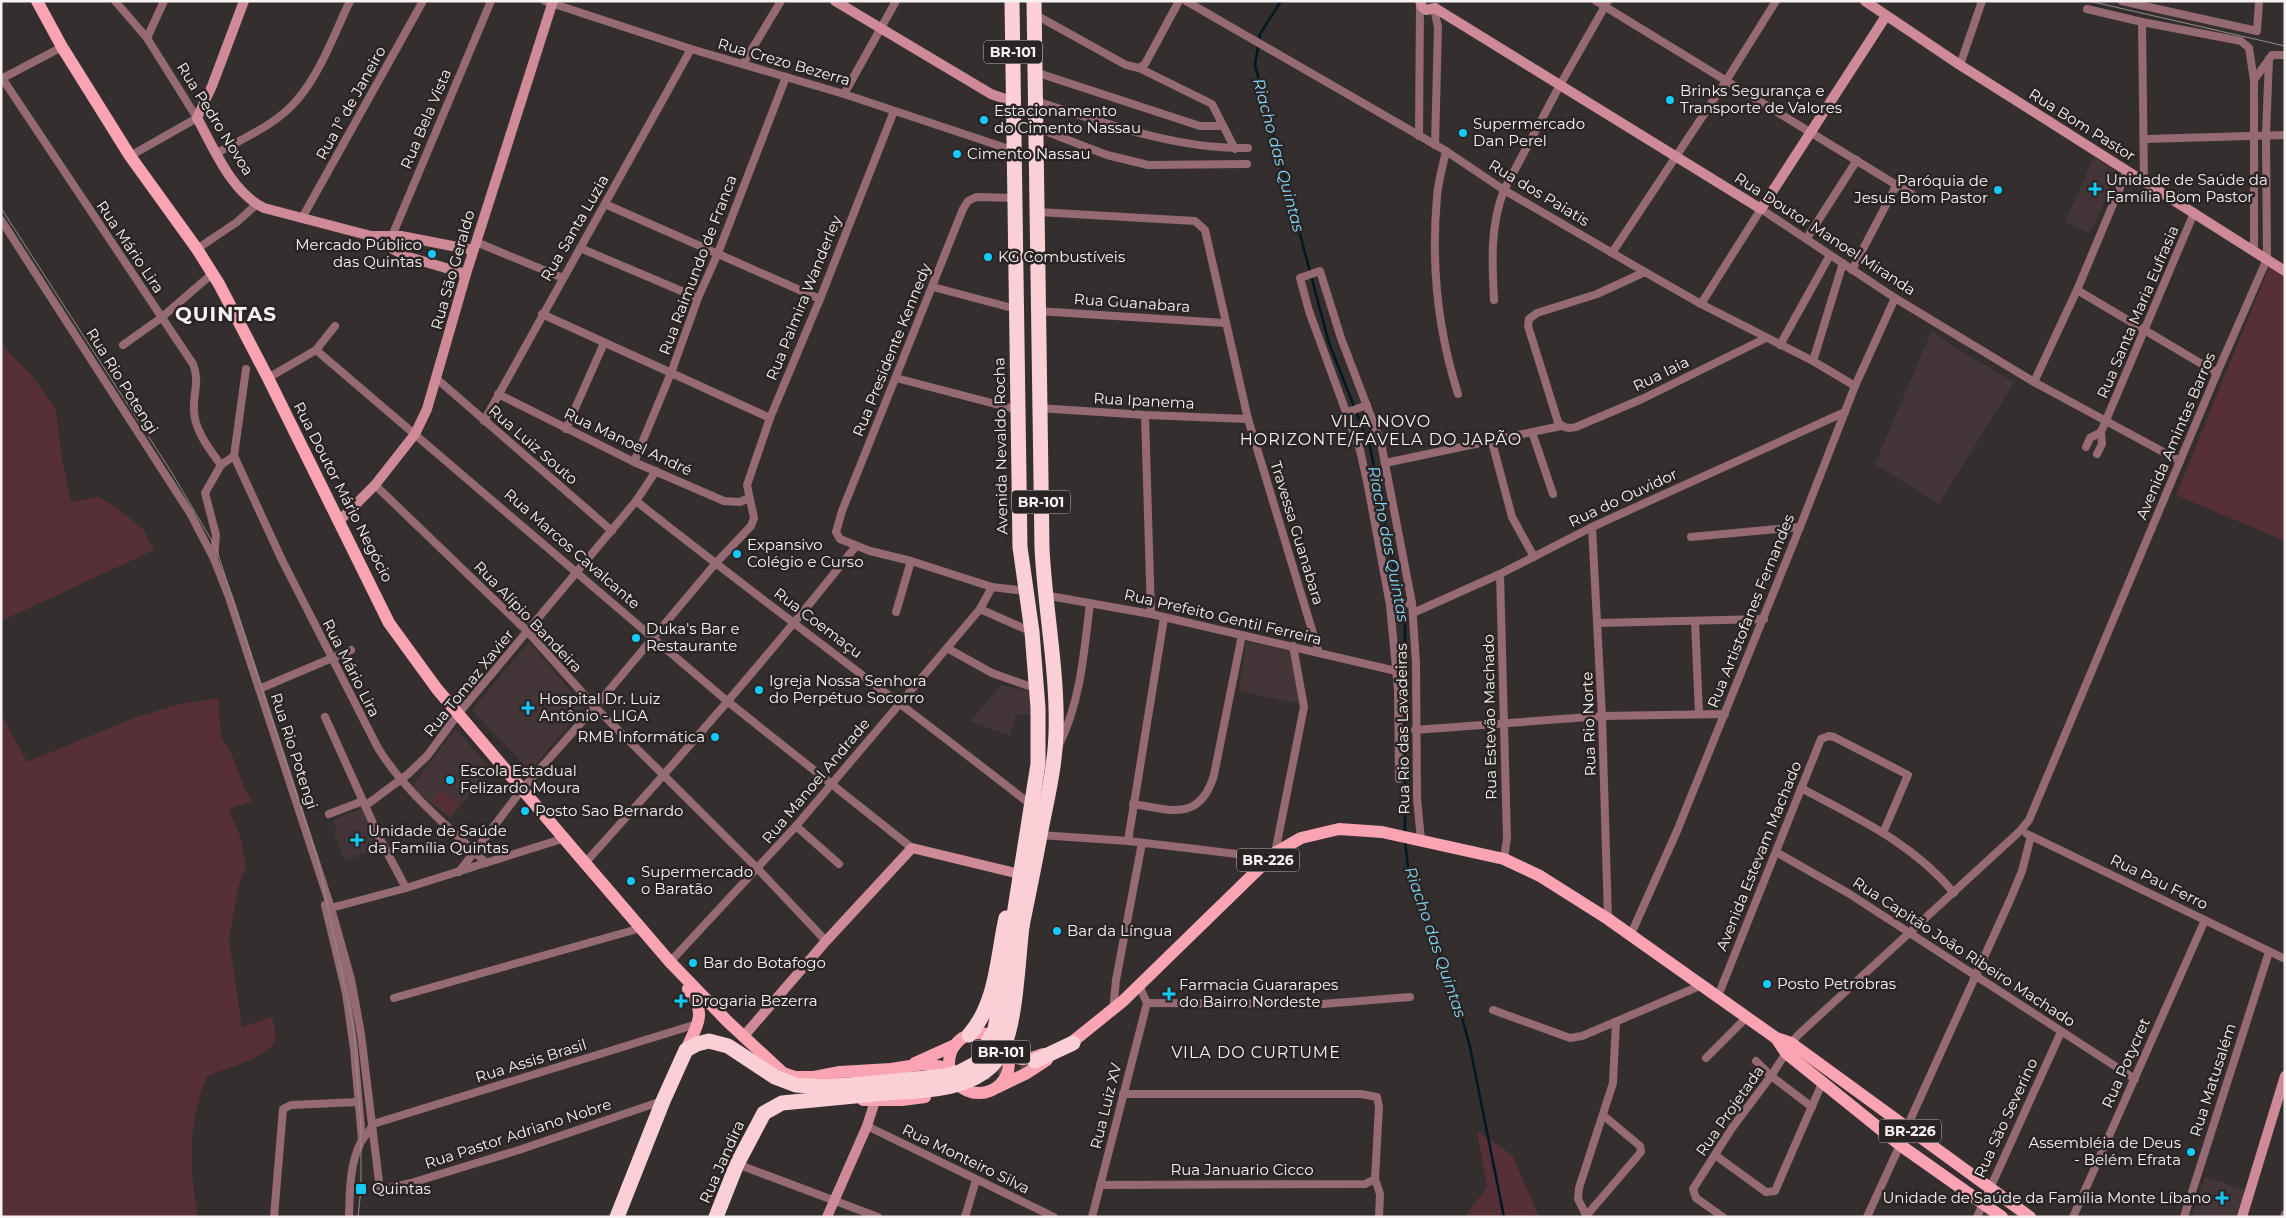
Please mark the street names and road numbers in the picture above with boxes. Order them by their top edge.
street label: Rua Crezo Bezerra [716,33,853,90]
road number: BR-101 [984,41,1042,64]
street label: Rua 1º de Janeiro [311,43,390,163]
street label: Rua Pedro Novoa [173,59,258,179]
street label: Rua Bela Vista [396,66,455,172]
street label: Rua Bom Pastor [2025,84,2139,165]
street label: Rua dos Paiatis [1485,155,1593,230]
street label: Rua Doutor Manoel Miranda [1731,168,1919,299]
street label: Rua Santa Luzia [536,171,613,284]
street label: Rua Raimundo de Franca [654,172,741,357]
street label: Rua Mário Lira [93,197,168,297]
street label: Rua São Geraldo [426,208,479,332]
street label: Rua Palmira Wanderley [762,212,846,383]
street label: Rua Santa Maria Eufrasia [2092,223,2183,401]
street label: Rua Presidente Kennedy [848,259,935,439]
street label: Rua Guanabara [1073,289,1191,316]
street label: Rua Rio Potengi [82,324,163,437]
street label: Avenida Amintas Barros [2132,349,2219,522]
street label: Rua Iaia [1630,352,1692,395]
street label: Avenida Nevaldo Rocha [989,357,1012,535]
street label: Rua Ipanema [1093,388,1195,413]
street label: Rua Doutor Mário Negócio [290,398,397,585]
street label: Rua Luiz Souto [485,401,582,489]
street label: Rua Manoel André [561,403,695,480]
street label: Travessa Guanabara [1267,459,1328,607]
street label: Rua do Ouvidor [1565,464,1680,531]
street label: Rua Marcos Cavalcante [500,484,644,613]
road number: BR-101 [1012,491,1070,514]
street label: Rua Artistofanes Fernandes [1703,511,1798,711]
street label: Rua Alípio Bandeira [470,557,587,676]
street label: Rua Coemaçu [770,583,866,662]
street label: Rua Prefeito Gentil Ferreira [1122,584,1324,649]
street label: Rua Mário Lira [319,616,384,720]
street label: Rua Tomaz Xavier [419,625,518,740]
street label: Rua Estevão Machado [1479,634,1500,800]
street label: Rua Rio das Lavadeiras [1392,643,1413,815]
street label: Rua Rio Norte [1577,671,1600,777]
street label: Rua Rio Potengi [267,690,322,811]
street label: Rua Manoel Andrade [758,714,874,847]
street label: Avenida Estevam Machado [1712,758,1805,953]
road number: BR-226 [1237,848,1299,872]
street label: Rua Pau Ferro [2107,850,2211,913]
street label: Rua Capitão João Ribeiro Machado [1849,872,2079,1031]
street label: Rua Potycret [2097,1015,2154,1111]
street label: Rua Matusalém [2185,1021,2240,1139]
street label: Rua Assis Brasil [473,1035,589,1086]
road number: BR-101 [972,1040,1030,1064]
street label: Rua São Severino [1970,1055,2042,1181]
street label: Rua Luiz XV [1086,1060,1126,1151]
street label: Rua Projetada [1691,1062,1768,1160]
street label: Rua Pastor Adriano Nobre [422,1094,614,1173]
street label: Rua Jandira [695,1117,748,1206]
street label: Rua Monteiro Silva [899,1119,1033,1198]
road number: BR-226 [1879,1120,1941,1142]
street label: Rua Januario Cicco [1170,1160,1314,1179]

